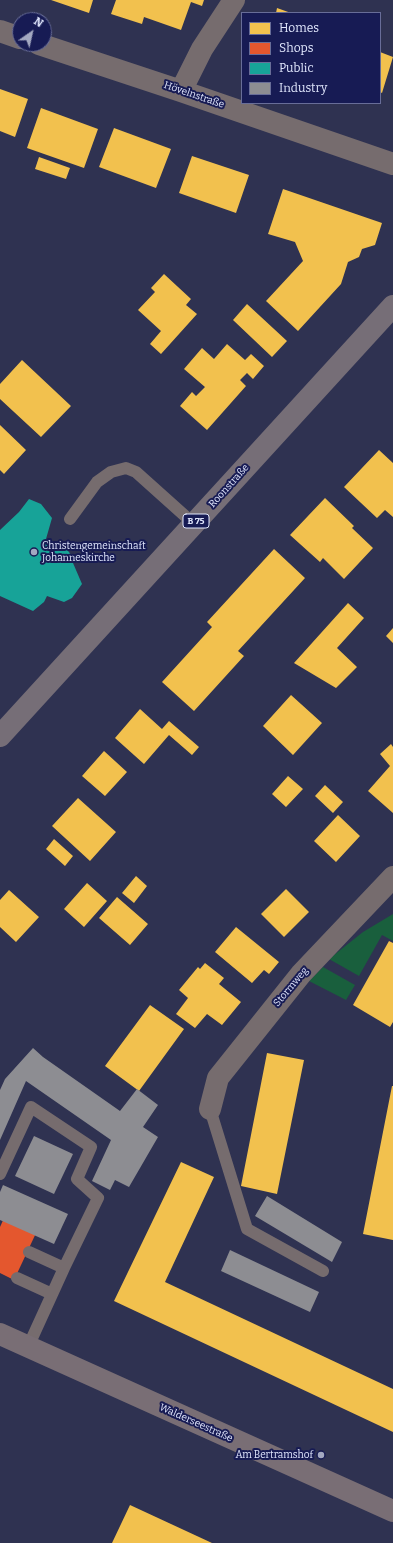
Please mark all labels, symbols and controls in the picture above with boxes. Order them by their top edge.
north arrow [12,12,52,52]
legend [241,12,381,104]
text: N [31,15,46,30]
text: Homes [279,21,319,35]
text: Shops [279,41,313,55]
text: Public [279,61,314,75]
street label: Hövelnstraße [162,79,226,111]
text: Industry [279,81,327,95]
street label: Roonstraße [206,462,252,510]
road number: B 75 [183,514,209,528]
place label: Christengemeinschaft Johanneskirche [42,540,146,564]
marker: Christengemeinschaft Johanneskirche [29,547,39,557]
street label: Stormweg [271,965,311,1009]
street label: Walderseestraße [157,1401,235,1445]
place label: Am Bertramshof [235,1449,313,1461]
marker: Am Bertramshof [316,1450,326,1460]

